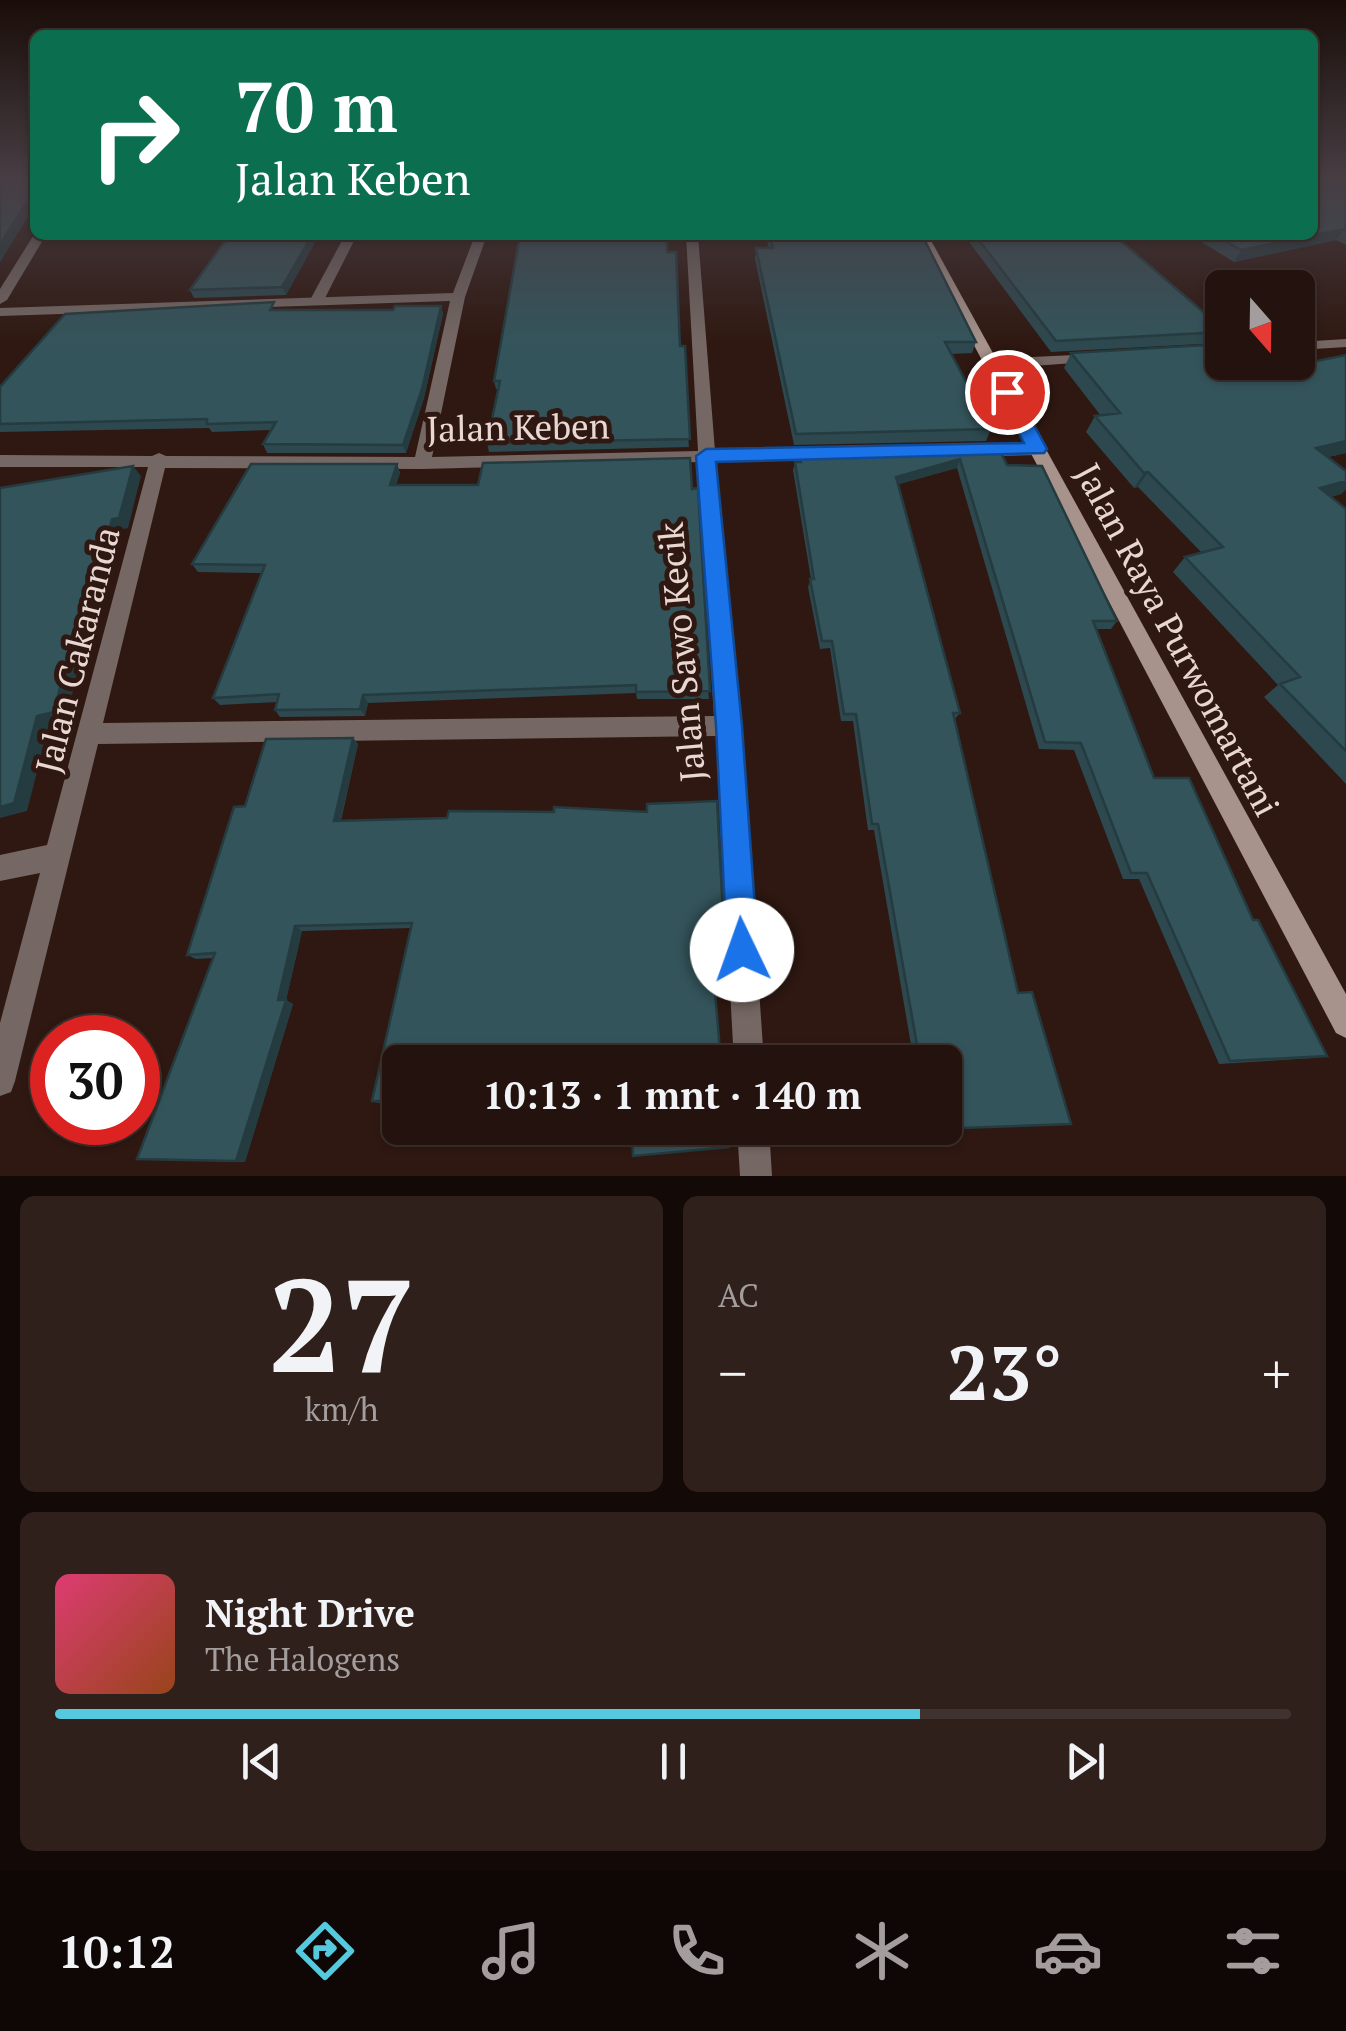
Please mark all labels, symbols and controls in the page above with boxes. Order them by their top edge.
text: 70 m [235,59,398,152]
icon: right [70,70,200,200]
text: Jalan Keben [235,148,470,208]
north arrow [1205,270,1315,380]
map controls [1205,270,1315,380]
pin [965,350,1050,435]
icon: arrive [980,365,1035,420]
street label: Jalan Keben [426,402,610,452]
street label: Jalan Raya Purwomartani [1065,455,1291,824]
street label: Jalan Sawo Kecik [647,520,715,784]
street label: Jalan Cakaranda [24,522,130,778]
position arrow [690,898,794,1002]
speed limit sign: 30 [30,1015,160,1145]
text: 10:13 · 1 mnt · 140 m [483,1070,861,1120]
text: 27 [268,1237,415,1409]
text: AC [718,1274,759,1316]
text: 23° [947,1322,1062,1421]
text: − [718,1336,747,1409]
text: + [1262,1336,1291,1409]
text: km/h [305,1388,378,1430]
text: Night Drive [205,1588,415,1638]
text: The Halogens [205,1638,400,1680]
icon: previous [234,1734,289,1789]
icon: pause [646,1734,701,1789]
icon: next [1058,1734,1113,1789]
icon: directions [290,1916,360,1986]
icon: music [476,1916,546,1986]
icon: phone [662,1916,732,1986]
icon: climate [847,1916,917,1986]
icon: car [1033,1916,1103,1986]
icon: filters [1218,1916,1288,1986]
text: 10:12 [58,1921,175,1981]

